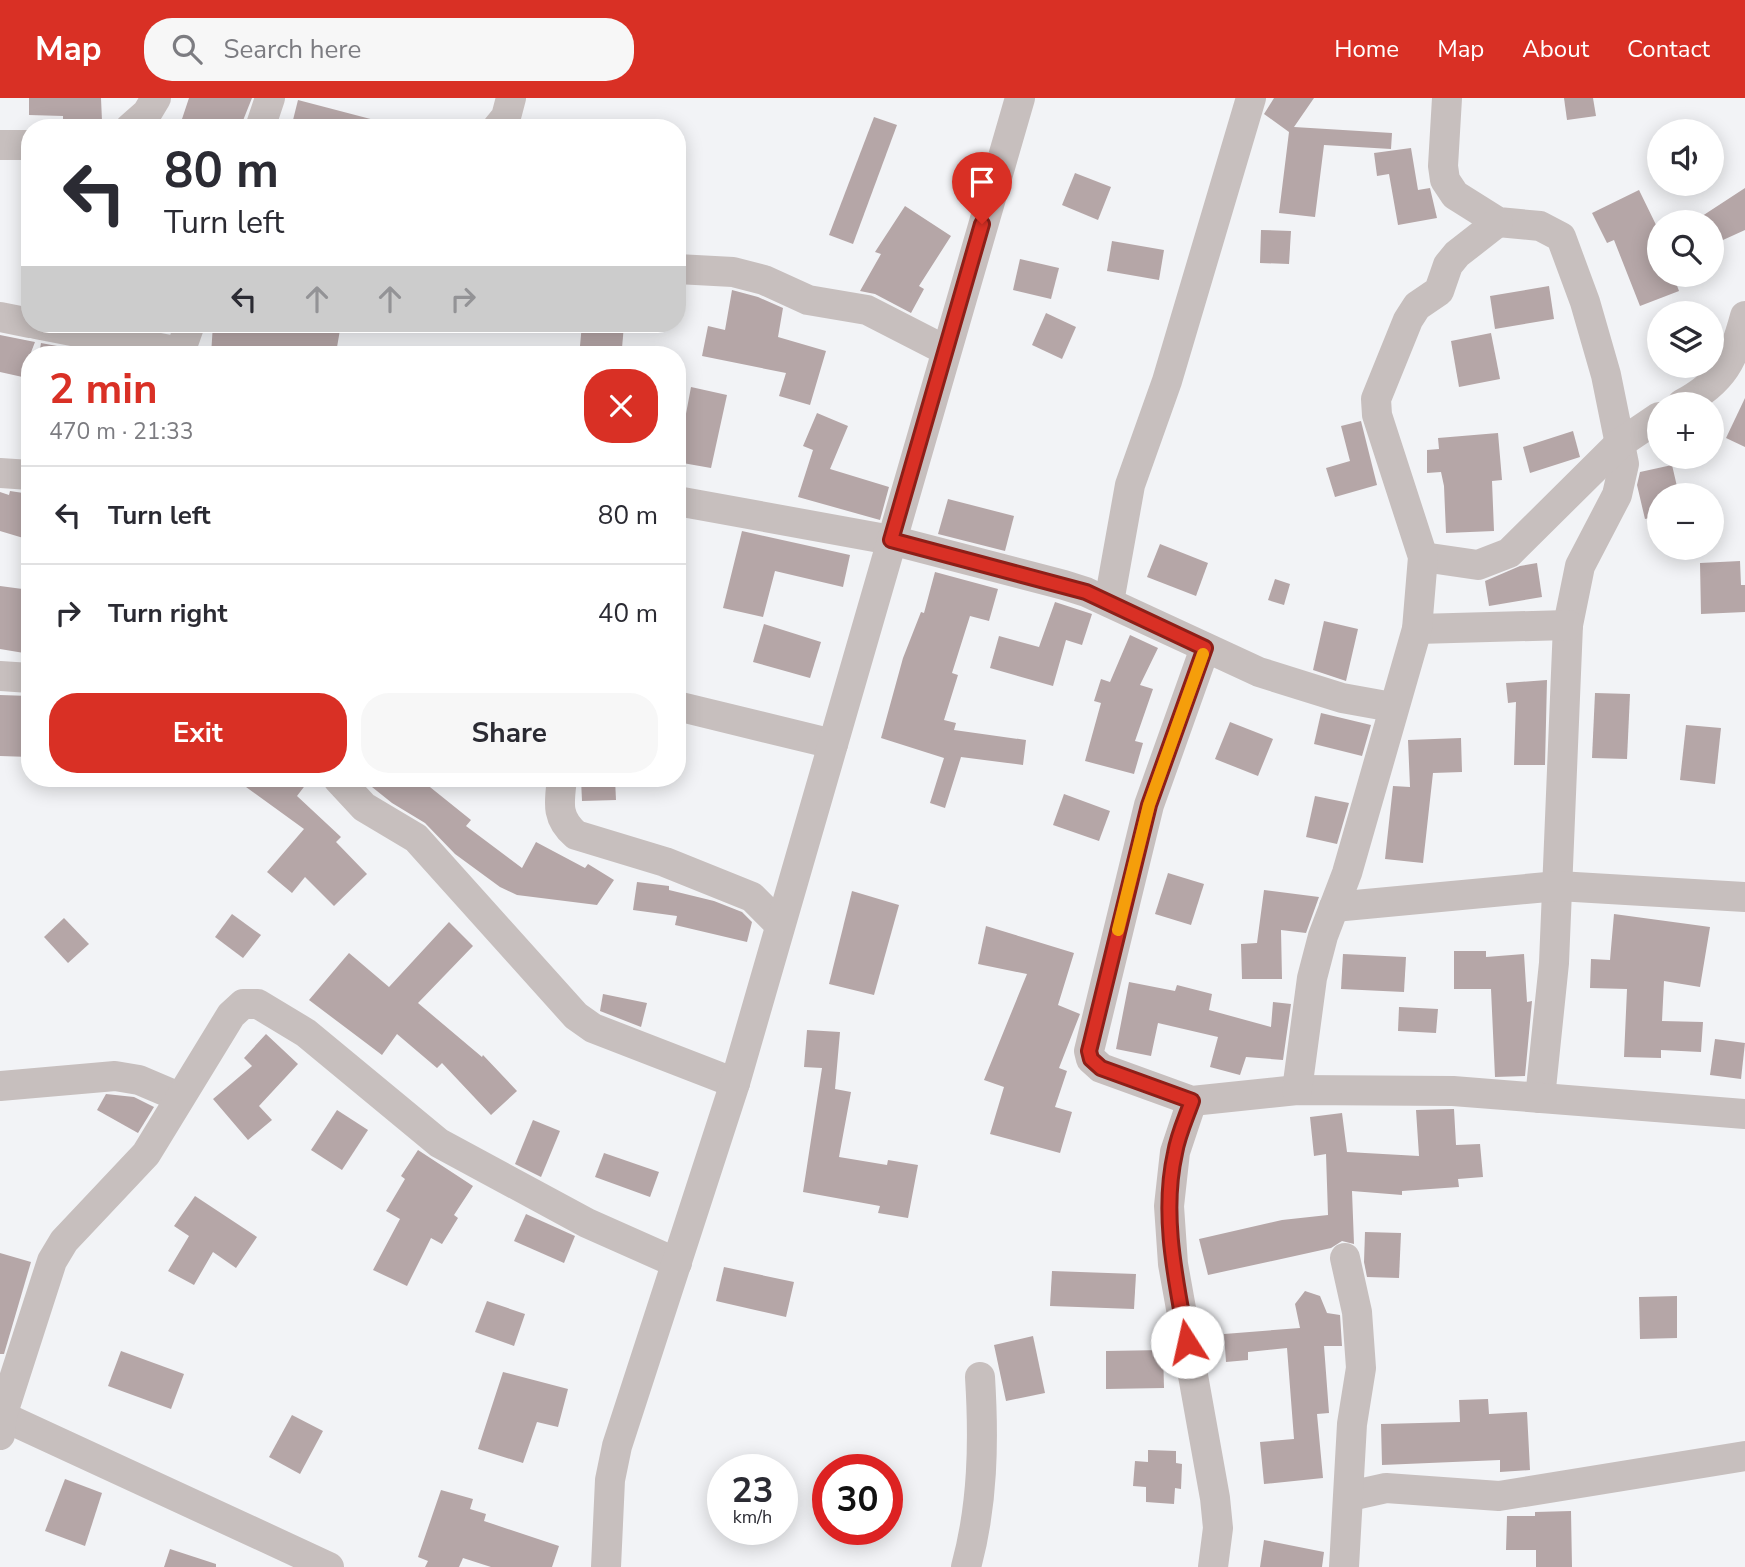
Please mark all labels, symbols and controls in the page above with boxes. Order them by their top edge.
search box [144,18,634,81]
text: Map [35,27,102,72]
icon: search [168,30,206,68]
text: Search here [224,32,361,67]
text: Home [1334,33,1399,65]
text: Map [1437,33,1484,65]
text: About [1522,33,1589,65]
text: Contact [1627,33,1710,65]
map controls [1647,119,1724,560]
button: sound [1647,119,1724,196]
text: 80 m [164,137,279,204]
icon: left [49,147,140,238]
pin [952,152,1012,224]
icon: arrive [963,163,1001,201]
text: Turn left [164,201,284,244]
button: search [1647,210,1724,287]
icon: left [225,280,263,318]
icon: ahead [298,280,336,318]
icon: ahead [371,280,409,318]
icon: right [444,280,482,318]
button: layers [1647,301,1724,378]
text: 2 min [49,361,158,418]
button: close [584,369,658,443]
button: + [1647,392,1724,469]
text: 470 m · 21:33 [49,416,194,447]
button: − [1647,483,1724,560]
icon: left [49,496,87,534]
text: Turn left [108,498,211,533]
text: 80 m [598,498,658,533]
icon: right [49,594,87,632]
text: Turn right [108,596,227,631]
text: 40 m [598,596,658,631]
button: Exit [49,693,347,773]
button: Share [361,693,658,773]
position arrow [1150,1305,1224,1379]
speed limit sign: 30 [812,1454,903,1545]
text: 23 [731,1467,774,1514]
text: km/h [733,1505,772,1529]

